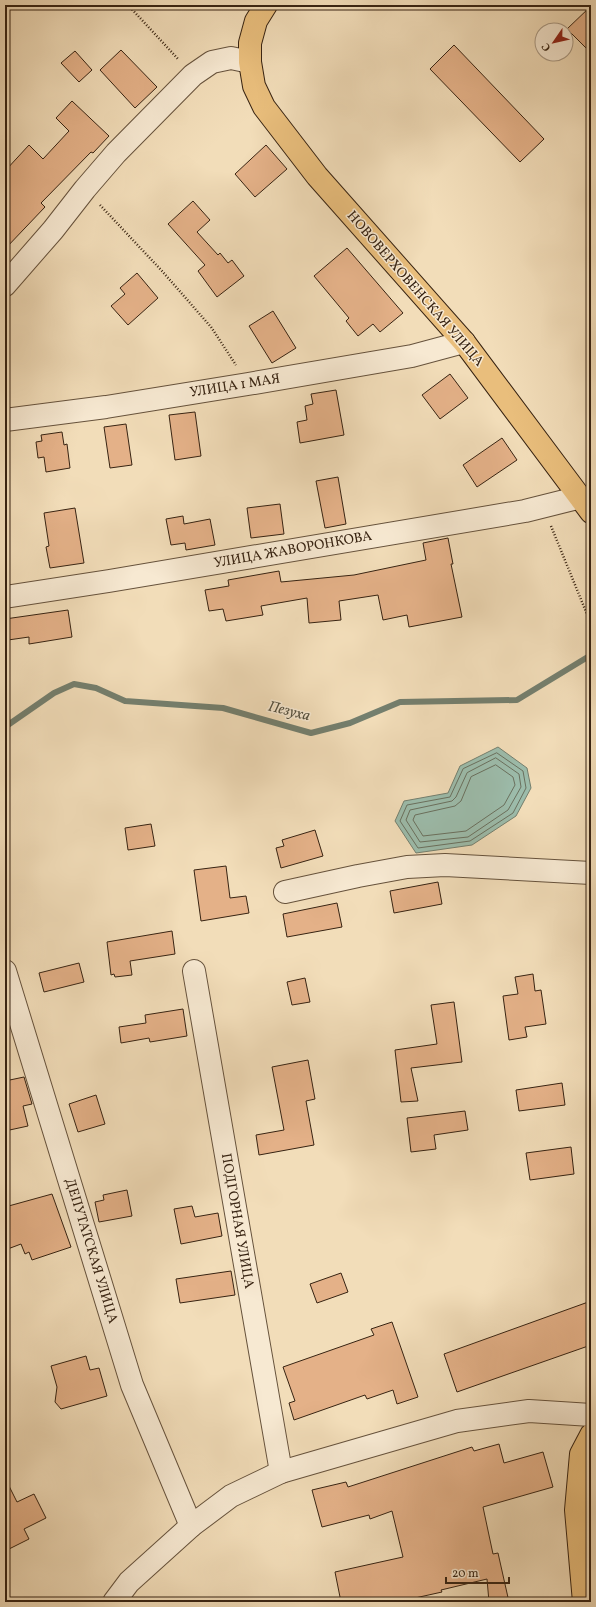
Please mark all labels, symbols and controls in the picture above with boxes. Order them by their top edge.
north arrow [534,22,574,62]
text: С [539,40,555,54]
street label: НОВОВЕРХОВЕНСКАЯ УЛИЦА [342,207,488,371]
street label: УЛИЦА 1 МАЯ [188,369,282,403]
street label: УЛИЦА ЖАВОРОНКОВА [213,527,374,573]
water label: Пезуха [266,697,312,727]
street label: ПОДГОРНАЯ УЛИЦА [216,1152,258,1290]
street label: ДЕПУТАТСКАЯ УЛИЦА [60,1176,122,1326]
scale bar [446,1559,509,1585]
text: 20 m [452,1566,479,1582]

